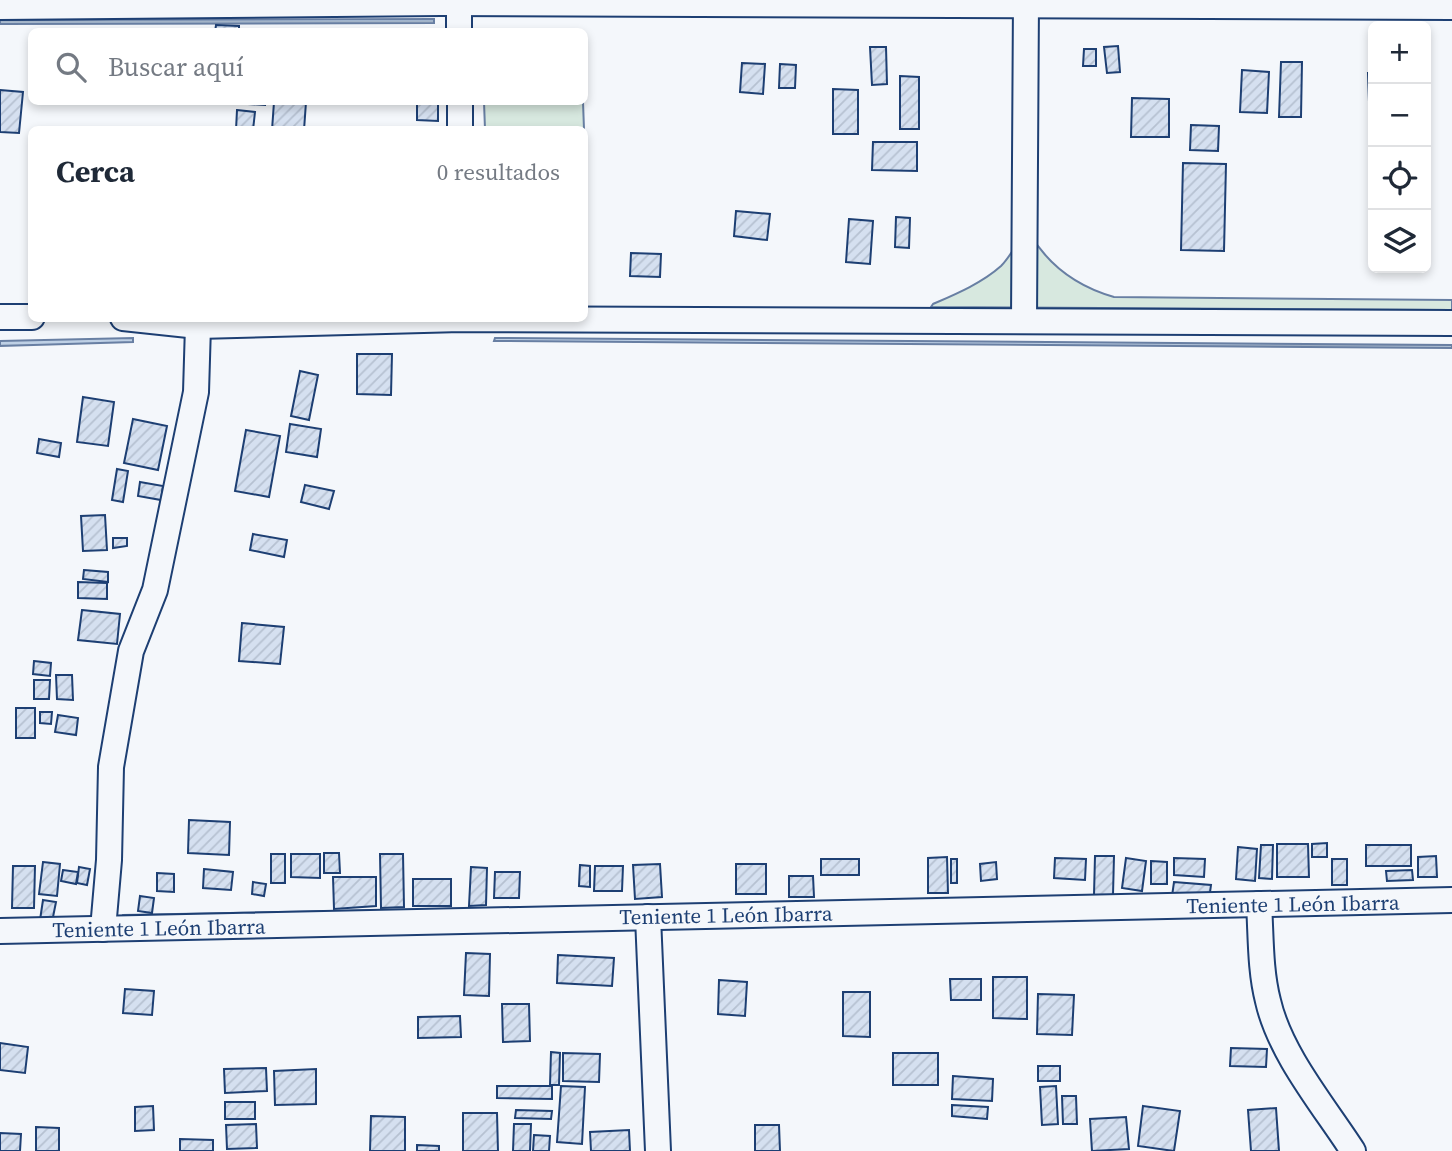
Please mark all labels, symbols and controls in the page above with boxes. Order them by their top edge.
map controls [1368,21,1431,273]
button: + [1368,21,1431,84]
search box [28,28,588,105]
icon: search [52,48,90,86]
text: Buscar aquí [108,49,244,85]
button: − [1368,84,1431,147]
button: locate [1368,147,1431,210]
text: Cerca [56,151,135,192]
text: 0 resultados [437,156,560,188]
button: layers [1368,210,1431,273]
street label: Teniente 1 León Ibarra [1186,888,1400,920]
street label: Teniente 1 León Ibarra [619,899,833,931]
street label: Teniente 1 León Ibarra [52,912,266,944]

